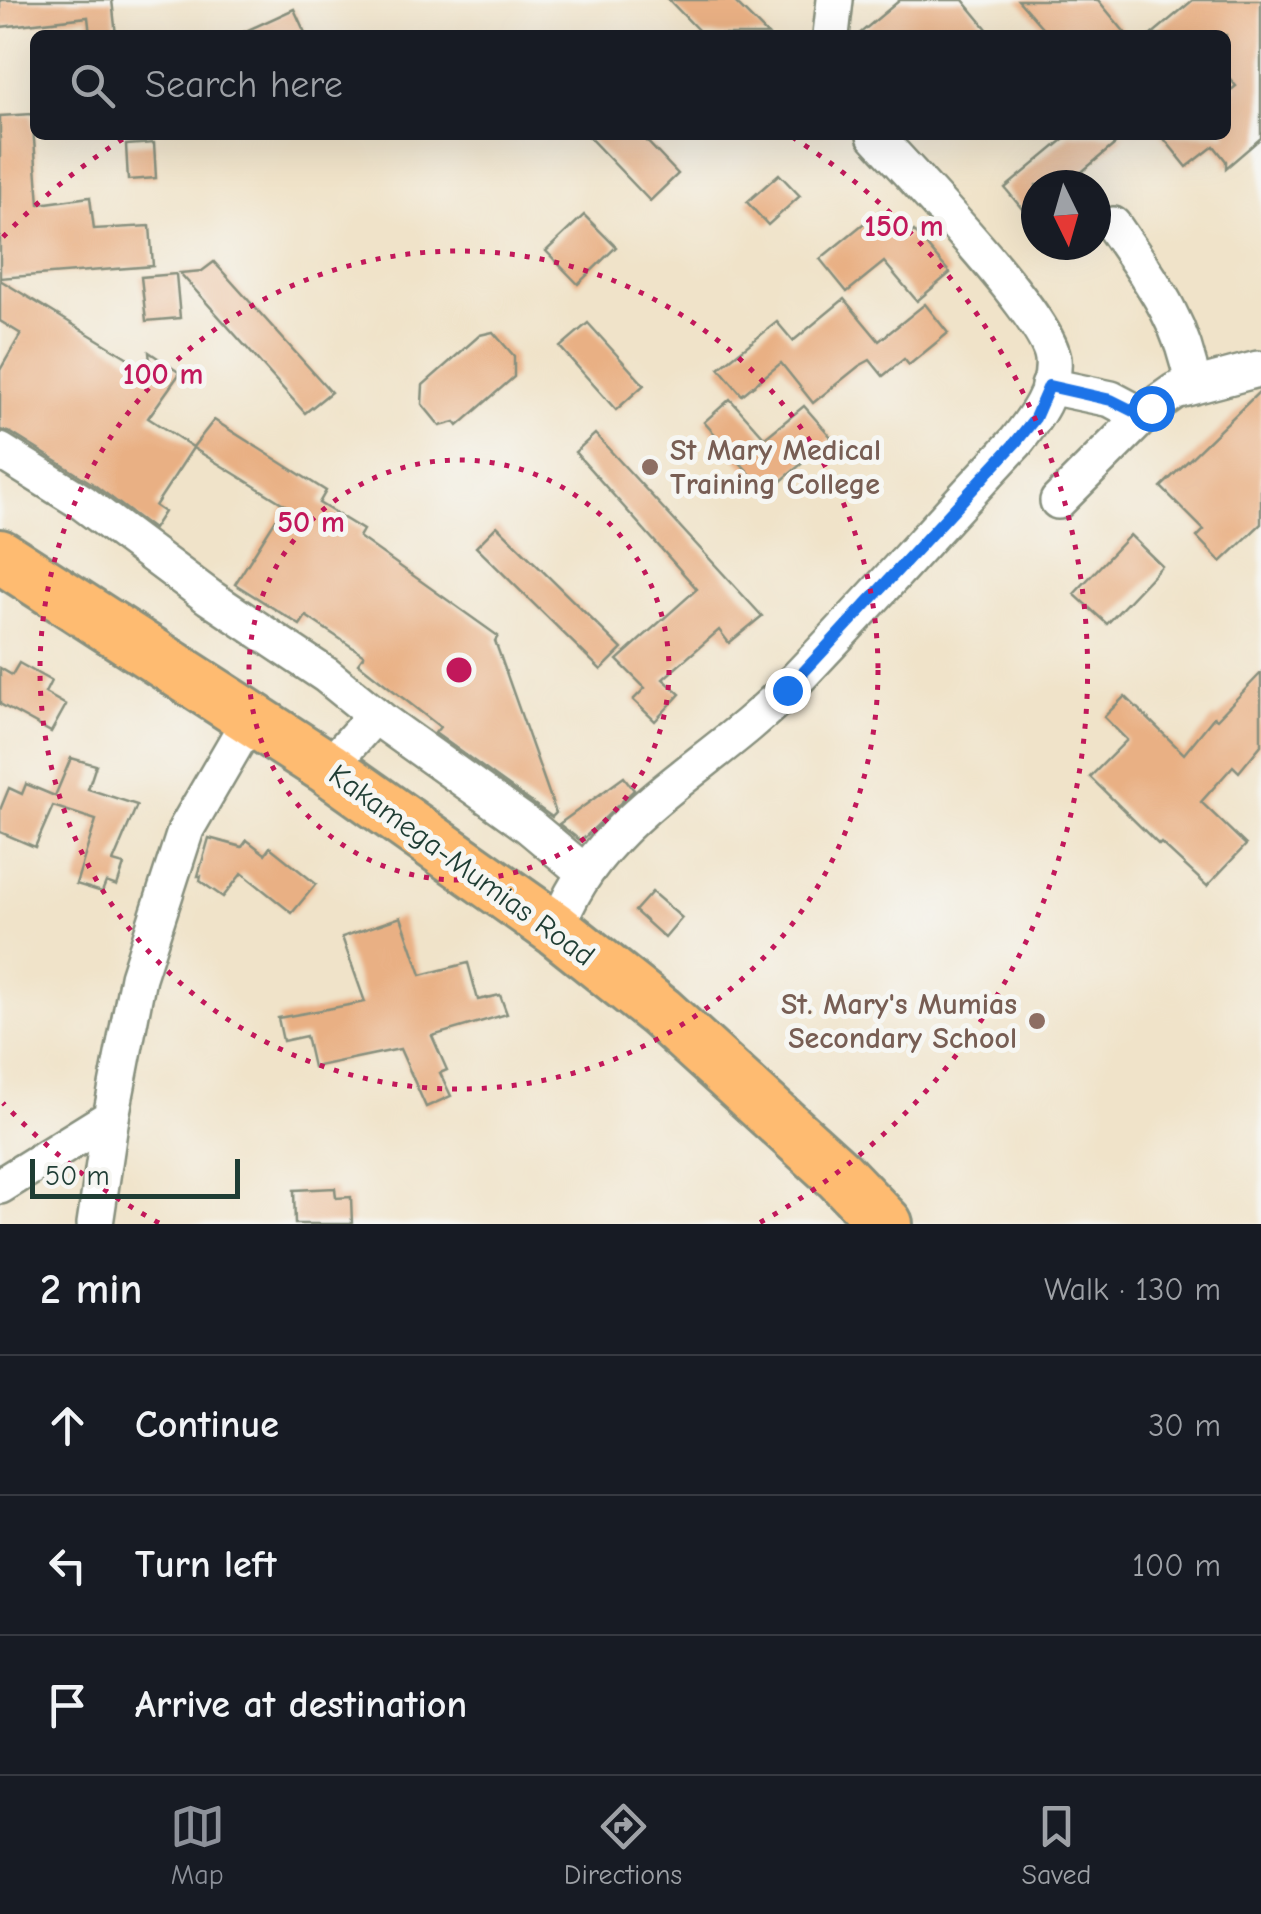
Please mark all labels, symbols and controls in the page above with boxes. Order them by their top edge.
search box [30,30,1231,140]
icon: search [65,58,120,113]
text: Search here [145,63,343,107]
north arrow [1021,170,1111,260]
text: 150 m [864,209,944,244]
text: 100 m [123,357,203,392]
route start [1129,386,1175,432]
place label: St Mary Medical Training College [670,433,881,502]
marker: St Mary Medical Training College [639,456,661,478]
text: 50 m [277,505,345,540]
centre of rings [441,652,477,688]
route end [765,668,811,714]
street label: Kakamega-Mumias Road [322,757,601,974]
place label: St. Mary's Mumias Secondary School [781,987,1017,1056]
marker: St. Mary's Mumias Secondary School [1026,1010,1048,1032]
scale bar [30,1154,240,1198]
text: 50 m [45,1160,110,1192]
text: 2 min [40,1265,142,1314]
text: Walk · 130 m [1044,1271,1221,1308]
icon: ahead [40,1398,95,1453]
text: Continue [135,1403,279,1447]
text: 30 m [1148,1407,1221,1444]
icon: left [40,1538,95,1593]
text: Turn left [135,1543,276,1587]
text: 100 m [1132,1547,1221,1584]
icon: arrive [40,1678,95,1733]
text: Arrive at destination [135,1683,467,1727]
tab: Map [170,1799,225,1891]
tab: Directions [564,1799,682,1891]
tab: Saved [1021,1799,1091,1891]

